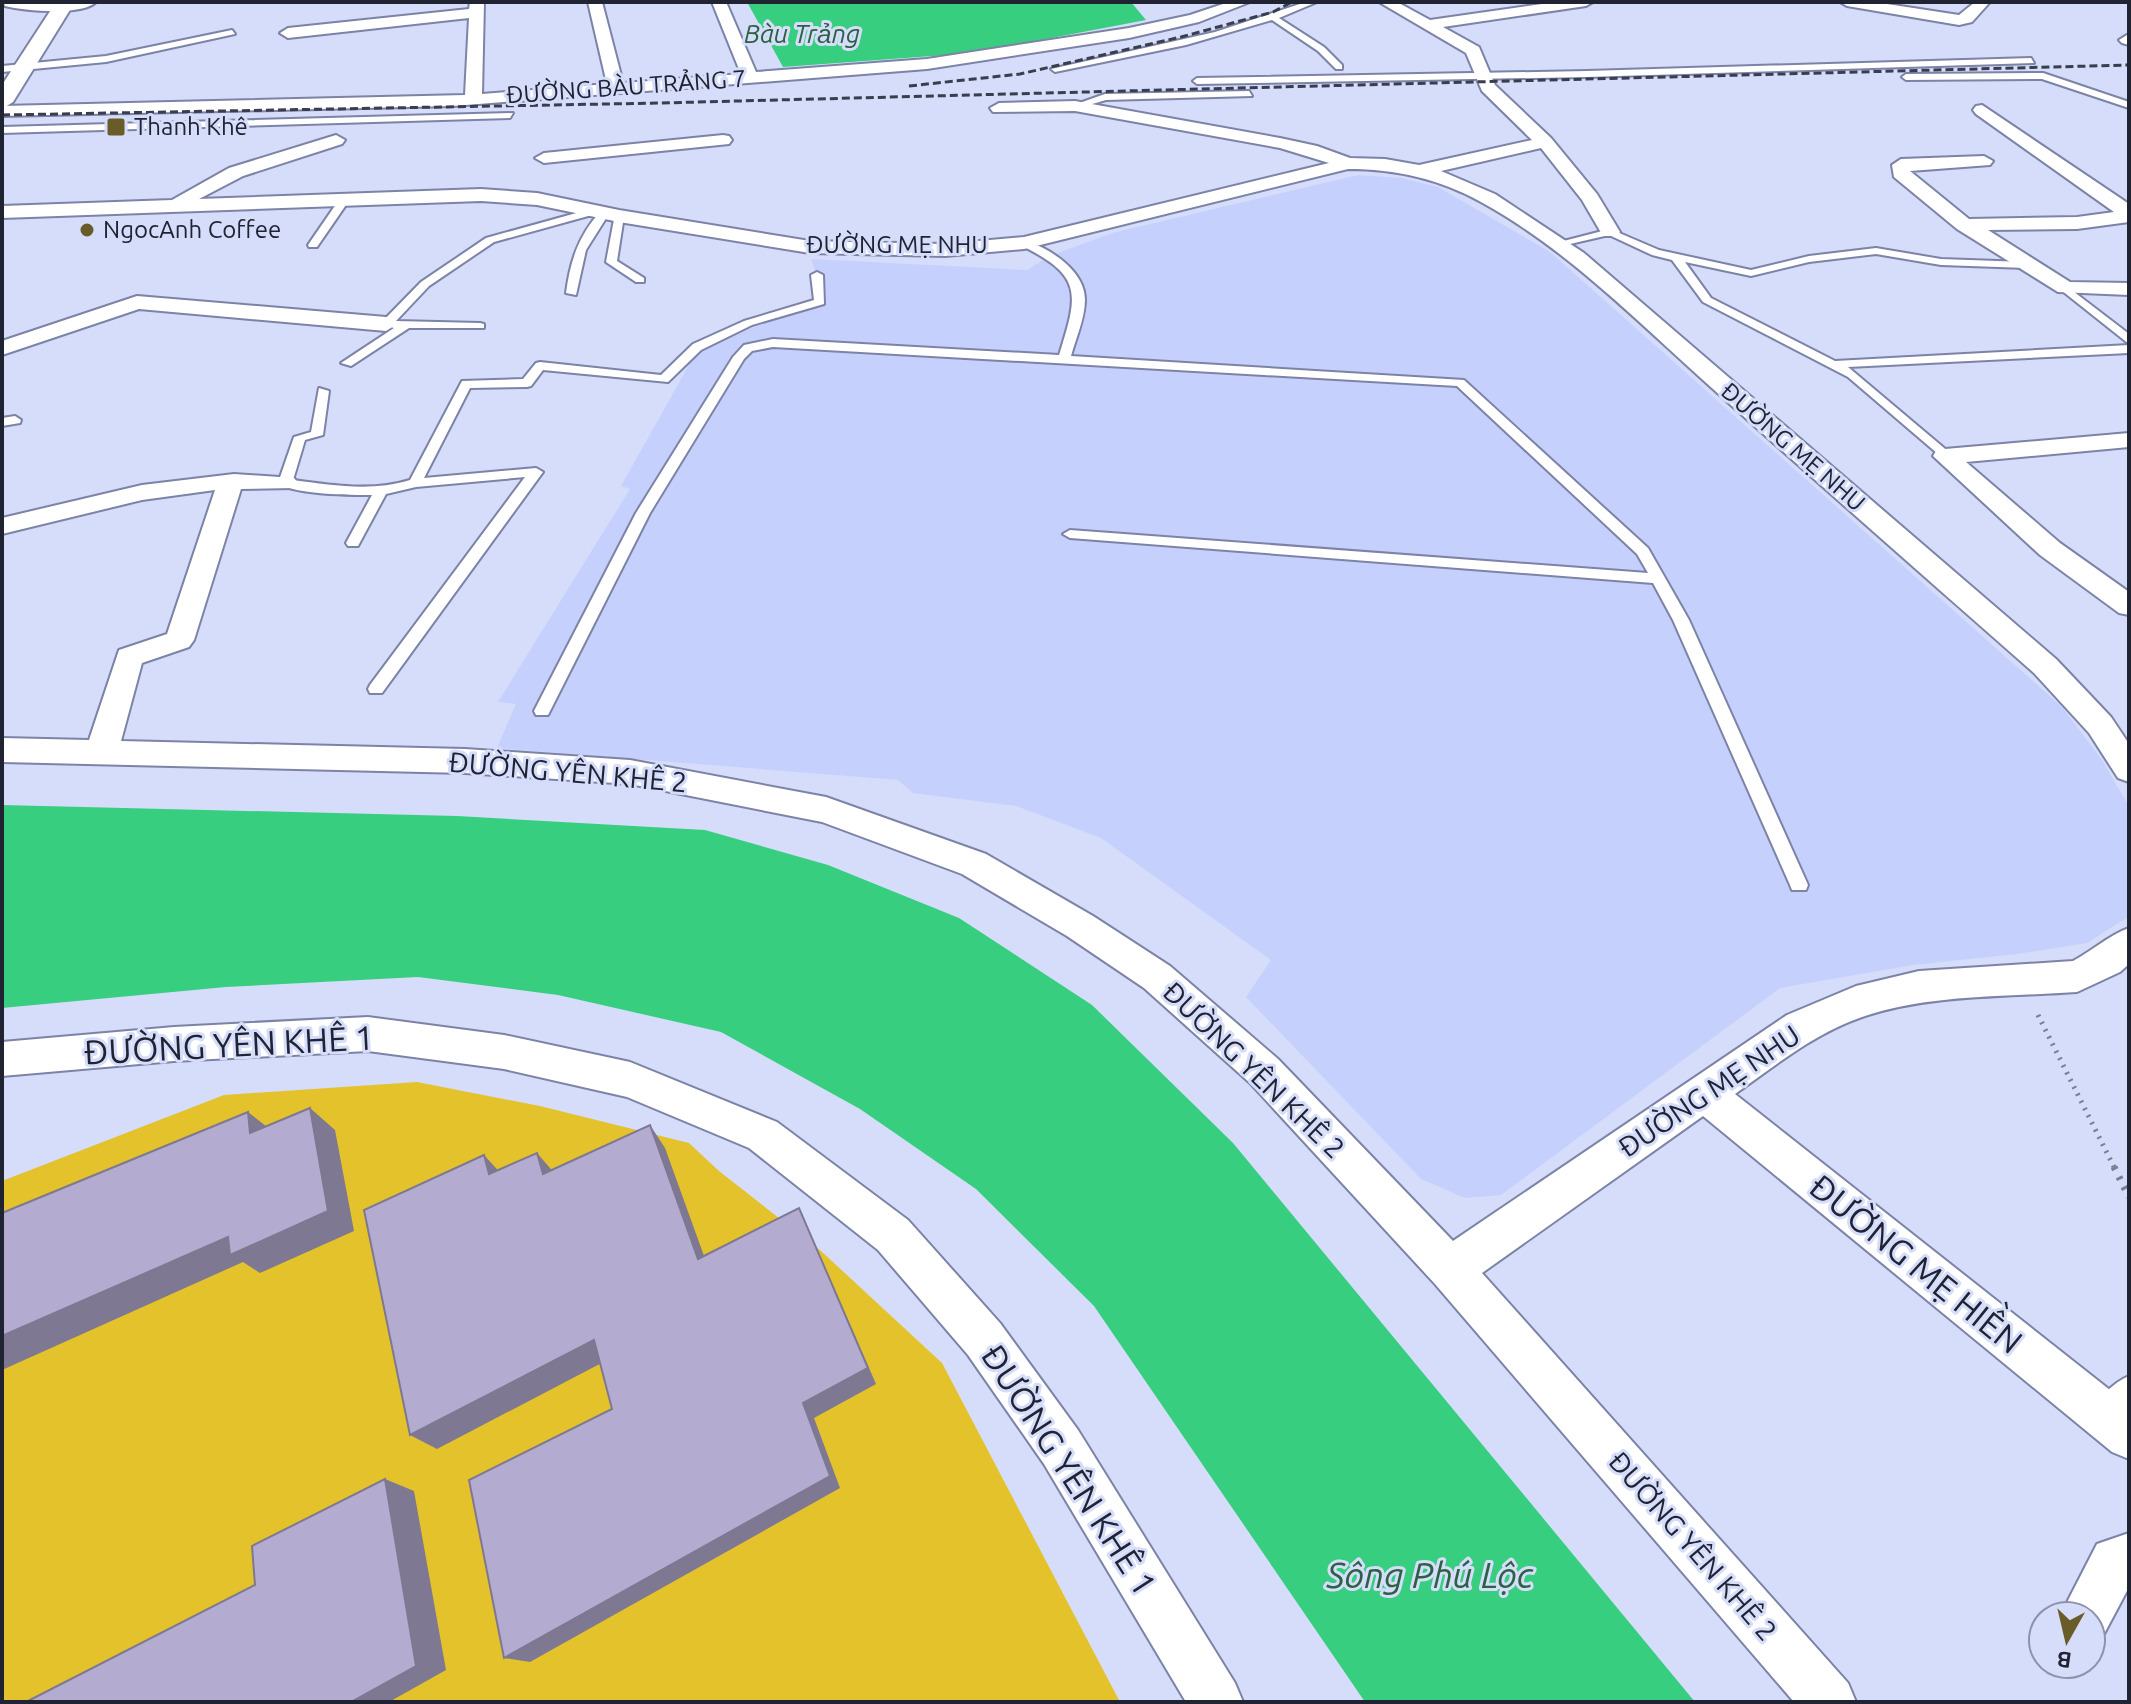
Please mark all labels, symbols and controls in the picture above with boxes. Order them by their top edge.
water label: Bàu Trảng [744,19,860,48]
street label: ĐƯỜNG BÀU TRẢNG 7 [505,62,747,108]
place label: Thanh Khê [134,113,248,140]
marker: Thanh Khê [105,116,127,138]
place label: NgocAnh Coffee [103,216,281,243]
marker: NgocAnh Coffee [78,221,96,239]
street label: ĐƯỜNG MẸ NHU [806,229,988,258]
street label: ĐƯỜNG MẸ NHU [1716,375,1872,516]
street label: ĐƯỜNG YÊN KHÊ 2 [448,745,689,797]
street label: ĐƯỜNG YÊN KHÊ 2 [1158,975,1352,1164]
street label: ĐƯỜNG YÊN KHÊ 1 [83,1016,375,1071]
street label: ĐƯỜNG MẸ NHU [1612,1018,1805,1163]
street label: ĐƯỜNG MẸ HIỀN [1803,1159,2036,1360]
street label: ĐƯỜNG YÊN KHÊ 1 [975,1337,1166,1602]
street label: ĐƯỜNG YÊN KHÊ 2 [1603,1445,1784,1646]
water label: Sông Phú Lộc [1325,1554,1534,1595]
north arrow [2027,1600,2107,1680]
text: B [2055,1647,2073,1674]

